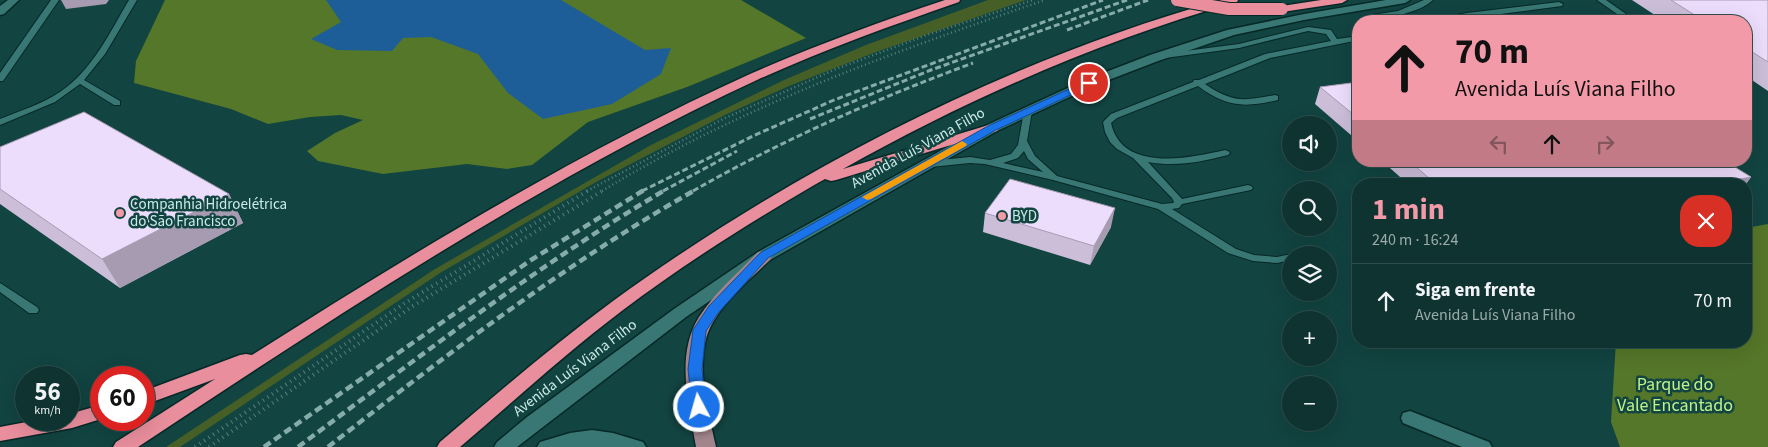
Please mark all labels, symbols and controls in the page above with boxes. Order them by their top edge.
text: 70 m [1455,27,1529,77]
icon: ahead [1372,35,1437,100]
pin [1068,62,1110,104]
icon: arrive [1075,69,1103,97]
text: Avenida Luís Viana Filho [1455,73,1676,105]
street label: Avenida Luís Viana Filho [847,102,989,194]
map controls [1282,116,1337,431]
button: sound [1282,116,1337,171]
icon: left [1485,130,1513,158]
icon: ahead [1538,130,1566,158]
icon: right [1591,130,1619,158]
button: search [1282,181,1337,236]
text: 1 min [1372,188,1445,231]
place label: Companhia Hidroelétrica do São Francisco [130,194,287,232]
button: close [1680,195,1732,247]
place label: BYD [1012,206,1037,227]
marker: Companhia Hidroelétrica do São Francisco [114,207,126,219]
marker: BYD [996,210,1008,222]
text: 240 m · 16:24 [1372,229,1459,251]
button: layers [1282,246,1337,301]
text: Siga em frente [1415,277,1536,304]
icon: ahead [1372,287,1400,315]
text: 70 m [1694,288,1732,315]
text: Avenida Luís Viana Filho [1415,304,1575,326]
button: + [1282,311,1337,366]
street label: Avenida Luís Viana Filho [509,314,641,422]
speed limit sign: 60 [90,366,155,431]
park label: Parque do Vale Encantado [1617,372,1733,418]
text: 56 [34,374,61,410]
button: − [1282,376,1337,431]
position arrow [672,380,724,432]
text: km/h [34,402,61,419]

